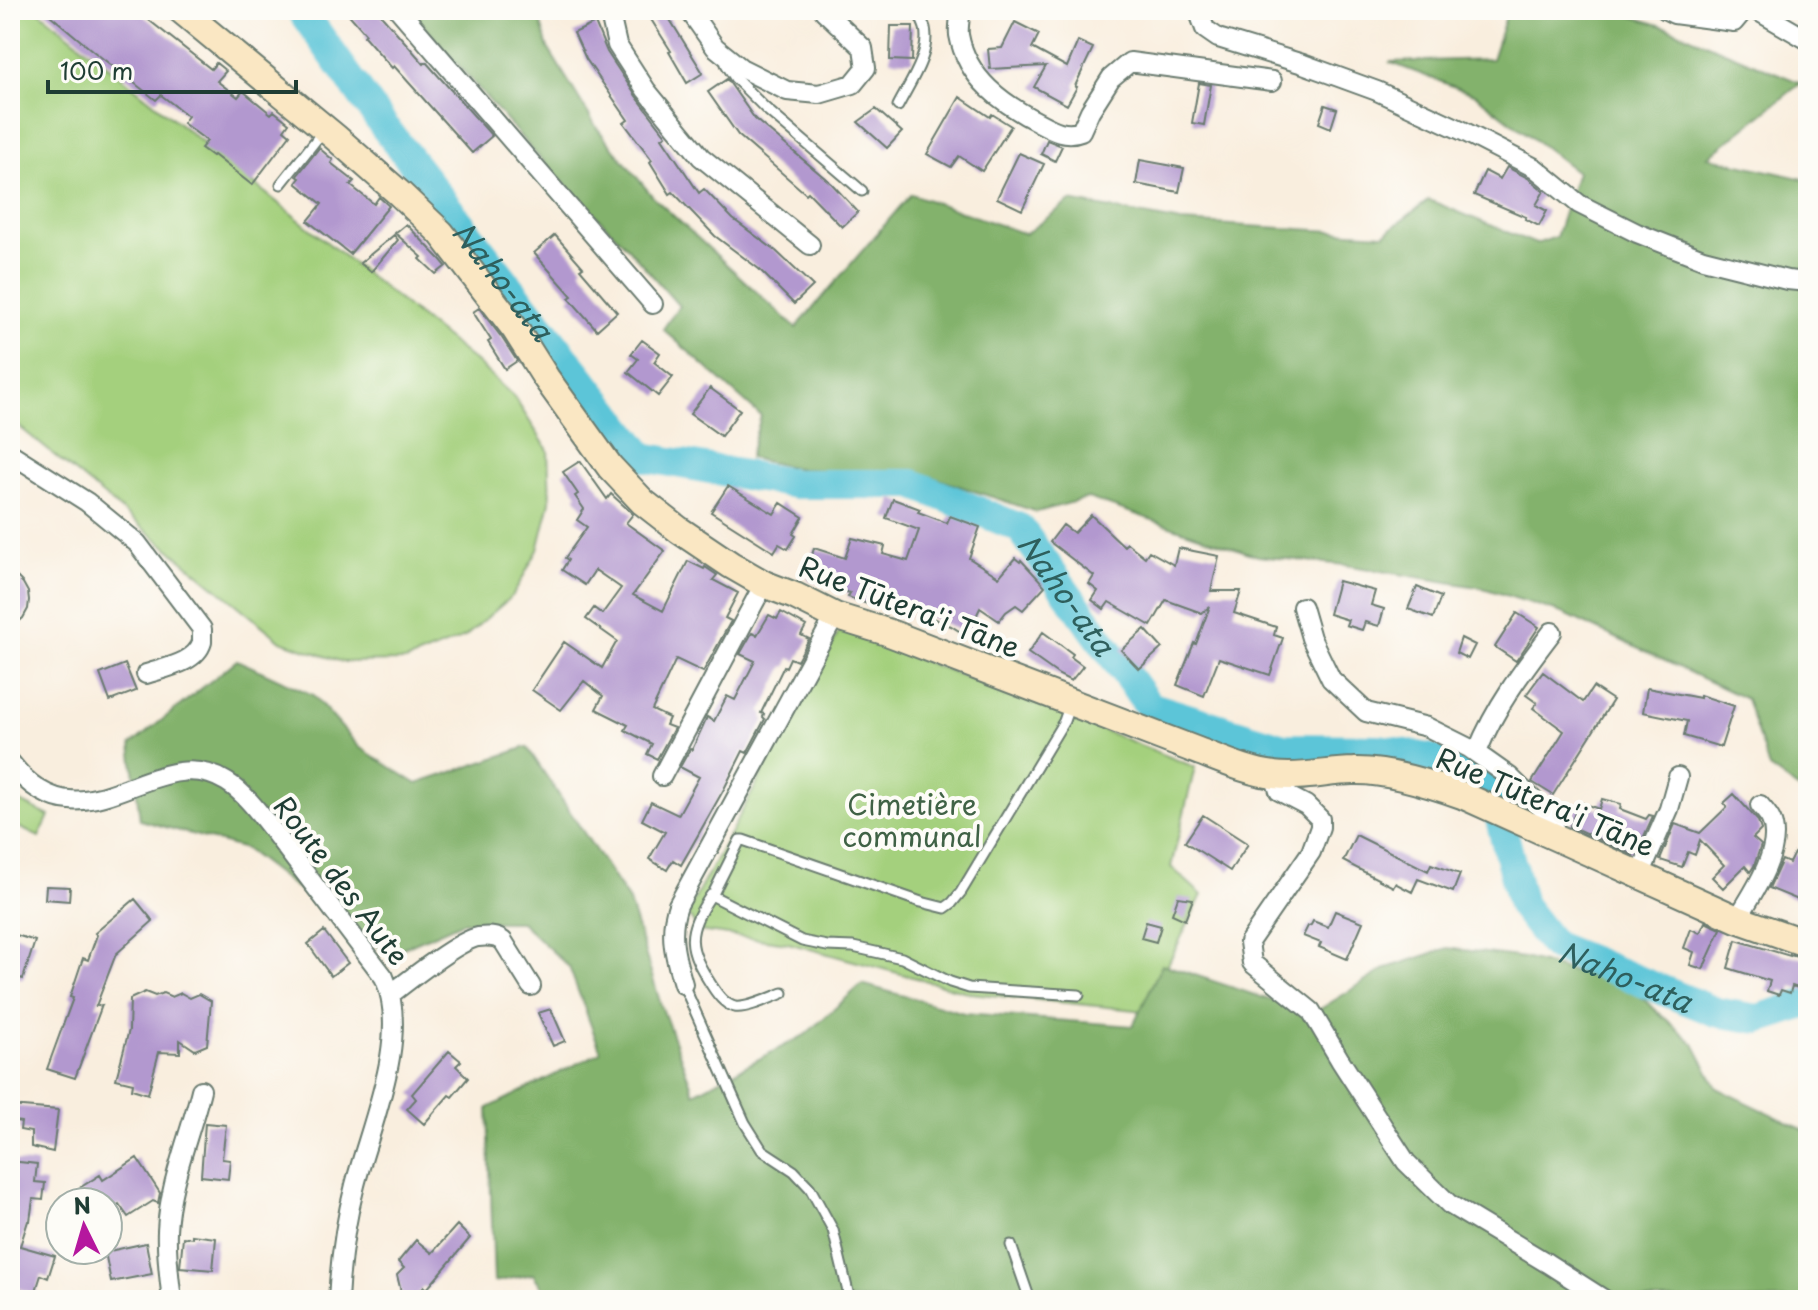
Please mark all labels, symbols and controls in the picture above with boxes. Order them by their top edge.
scale bar [48,44,296,94]
text: 100 m [60,52,133,88]
water label: Naho-ata [443,211,566,350]
water label: Naho-ata [1008,523,1128,665]
street label: Rue Tūtera'i Tāne [793,544,1027,668]
street label: Rue Tūtera'i Tāne [1430,736,1662,866]
park label: Cimetière communal [842,782,982,857]
street label: Route des Aute [264,786,420,974]
water label: Naho-ata [1552,928,1701,1023]
north arrow [44,1186,124,1266]
text: N [72,1187,92,1222]

